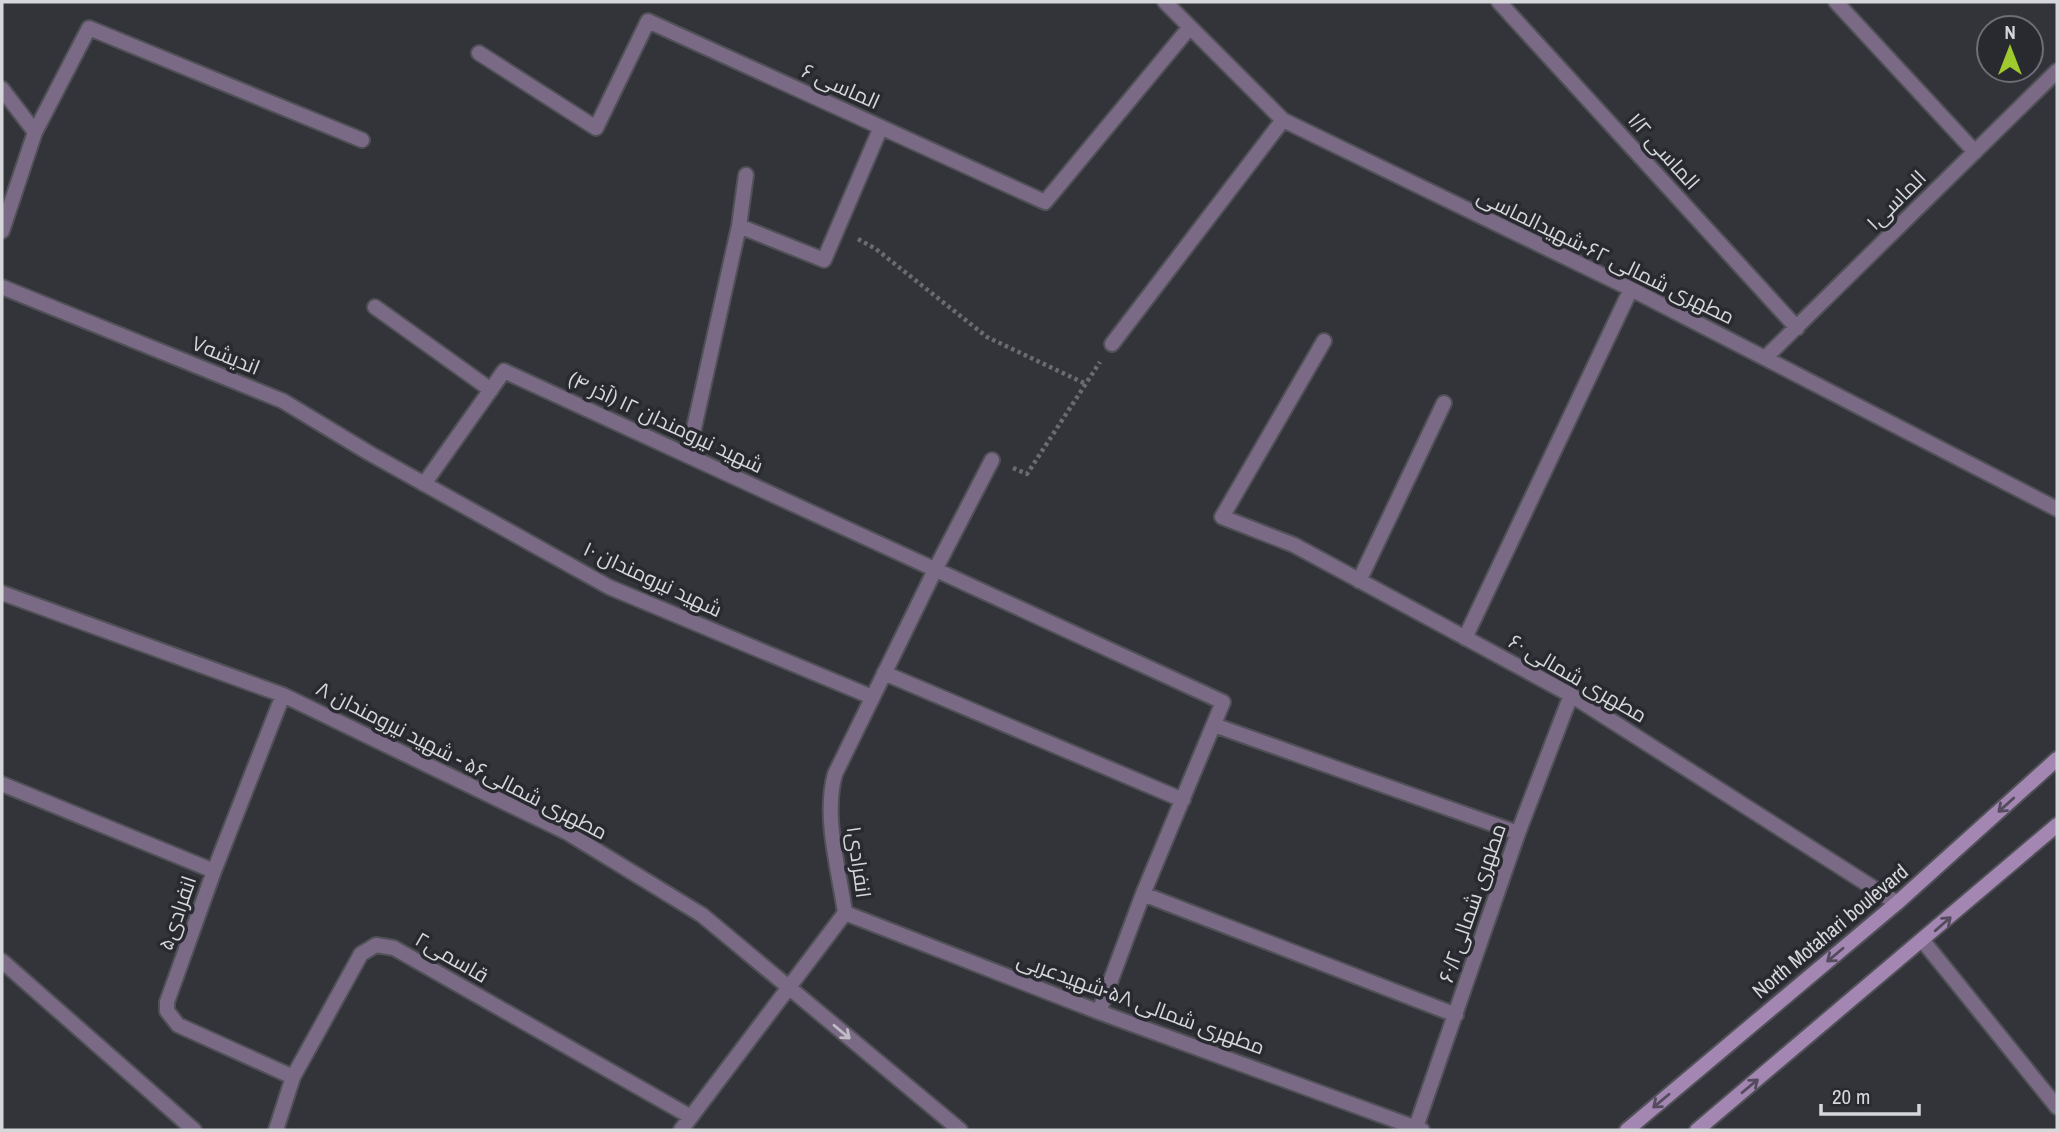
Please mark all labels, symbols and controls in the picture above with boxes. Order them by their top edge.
north arrow [1975,14,2045,84]
text: N [2004,19,2016,45]
street label: الماسی ۶ [797,56,885,116]
street label: الماسی ۱/۲ [1621,106,1707,196]
street label: الماسی۱ [1860,164,1932,236]
street label: مطهری شمالی ۶۲-شهیدالماسی [1472,181,1740,331]
street label: اندیشه۷ [187,328,265,382]
street label: شهید نیرومندان ۱۲ (آذر ۴) [564,364,768,480]
street label: شهید نیرومندان ۱۰ [579,534,727,624]
street label: مطهری شمالی ۶۰ [1504,627,1652,729]
street label: مطهری شمالی۵۶ - شهید نیرومندان ۸ [311,674,613,846]
one-way arrow [1998,797,2016,813]
street label: مطهری شمالی۶۰/۲ [1431,820,1513,986]
street label: انفرادی۱ [840,824,878,900]
street label: North Motahari boulevard [1746,857,1914,1005]
street label: انفرادی۵ [151,872,203,954]
one-way arrow [1933,916,1951,932]
street label: قاسمی۲ [410,924,494,990]
street label: مطهری شمالی ۵۸-شهیدعربی [1013,945,1269,1061]
one-way arrow [1827,947,1845,963]
one-way arrow [832,1024,850,1040]
scale bar [1821,1072,1919,1116]
one-way arrow [1740,1079,1758,1094]
text: 20 m [1832,1082,1870,1111]
one-way arrow [1653,1093,1671,1109]

